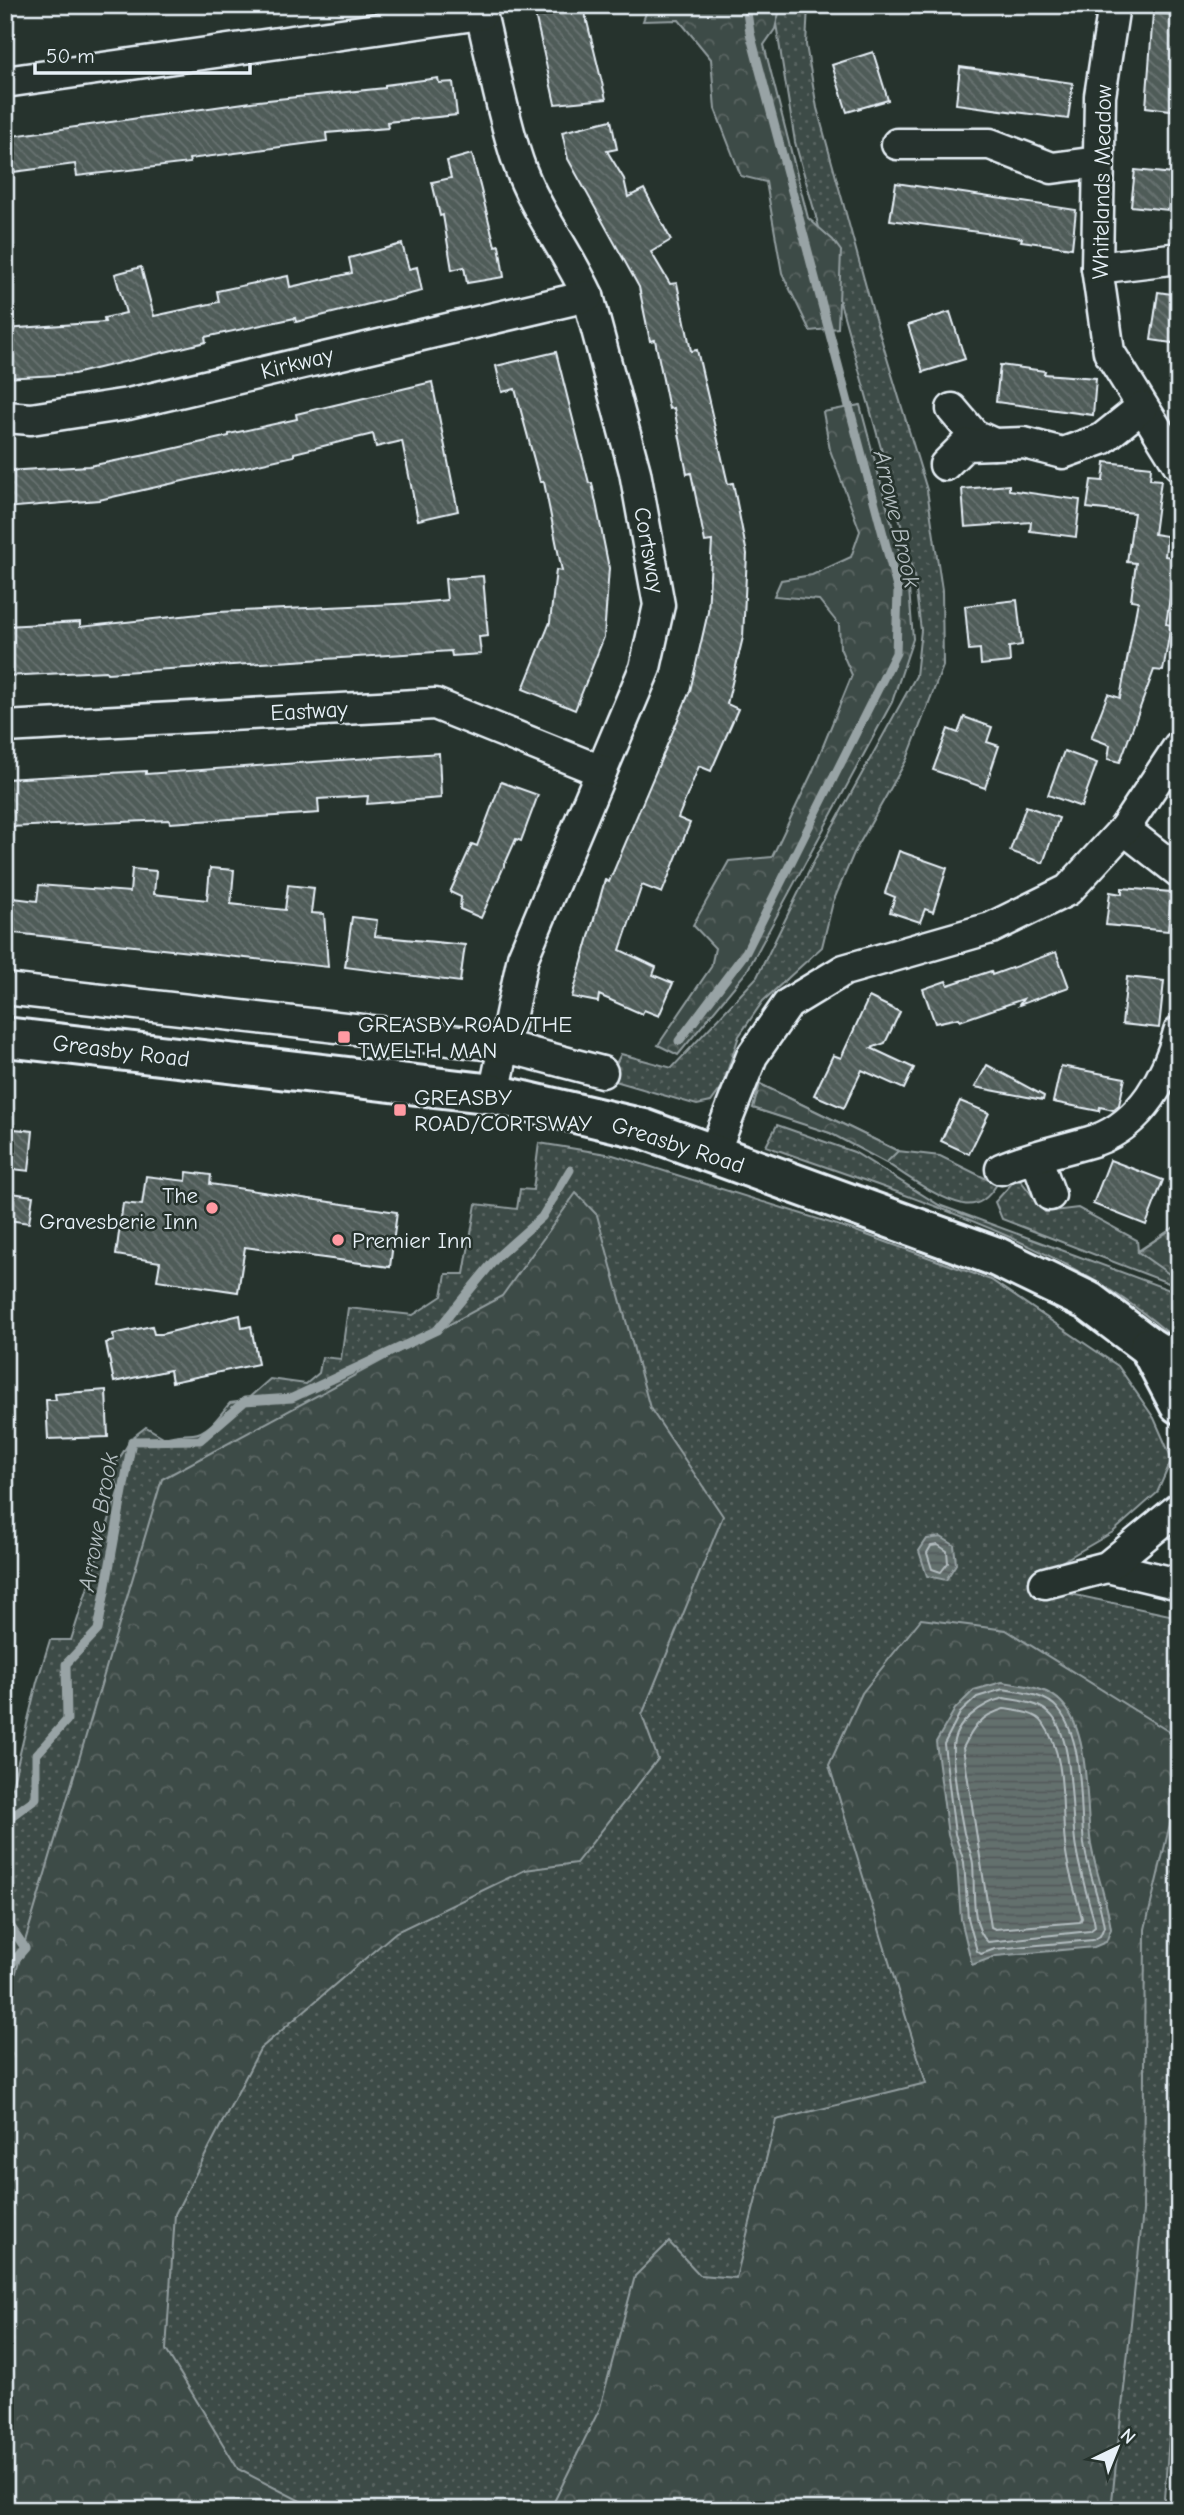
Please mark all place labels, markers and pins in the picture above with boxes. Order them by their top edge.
place label: GREASBY ROAD/THE TWELTH MAN [358,1011,572,1064]
marker: GREASBY ROAD/THE TWELTH MAN [336,1029,352,1045]
place label: GREASBY ROAD/CORTSWAY [414,1084,592,1137]
marker: GREASBY ROAD/CORTSWAY [392,1102,408,1118]
place label: The Gravesberie Inn [39,1182,198,1235]
marker: The Gravesberie Inn [204,1200,220,1216]
place label: Premier Inn [352,1227,472,1254]
marker: Premier Inn [330,1232,346,1248]

